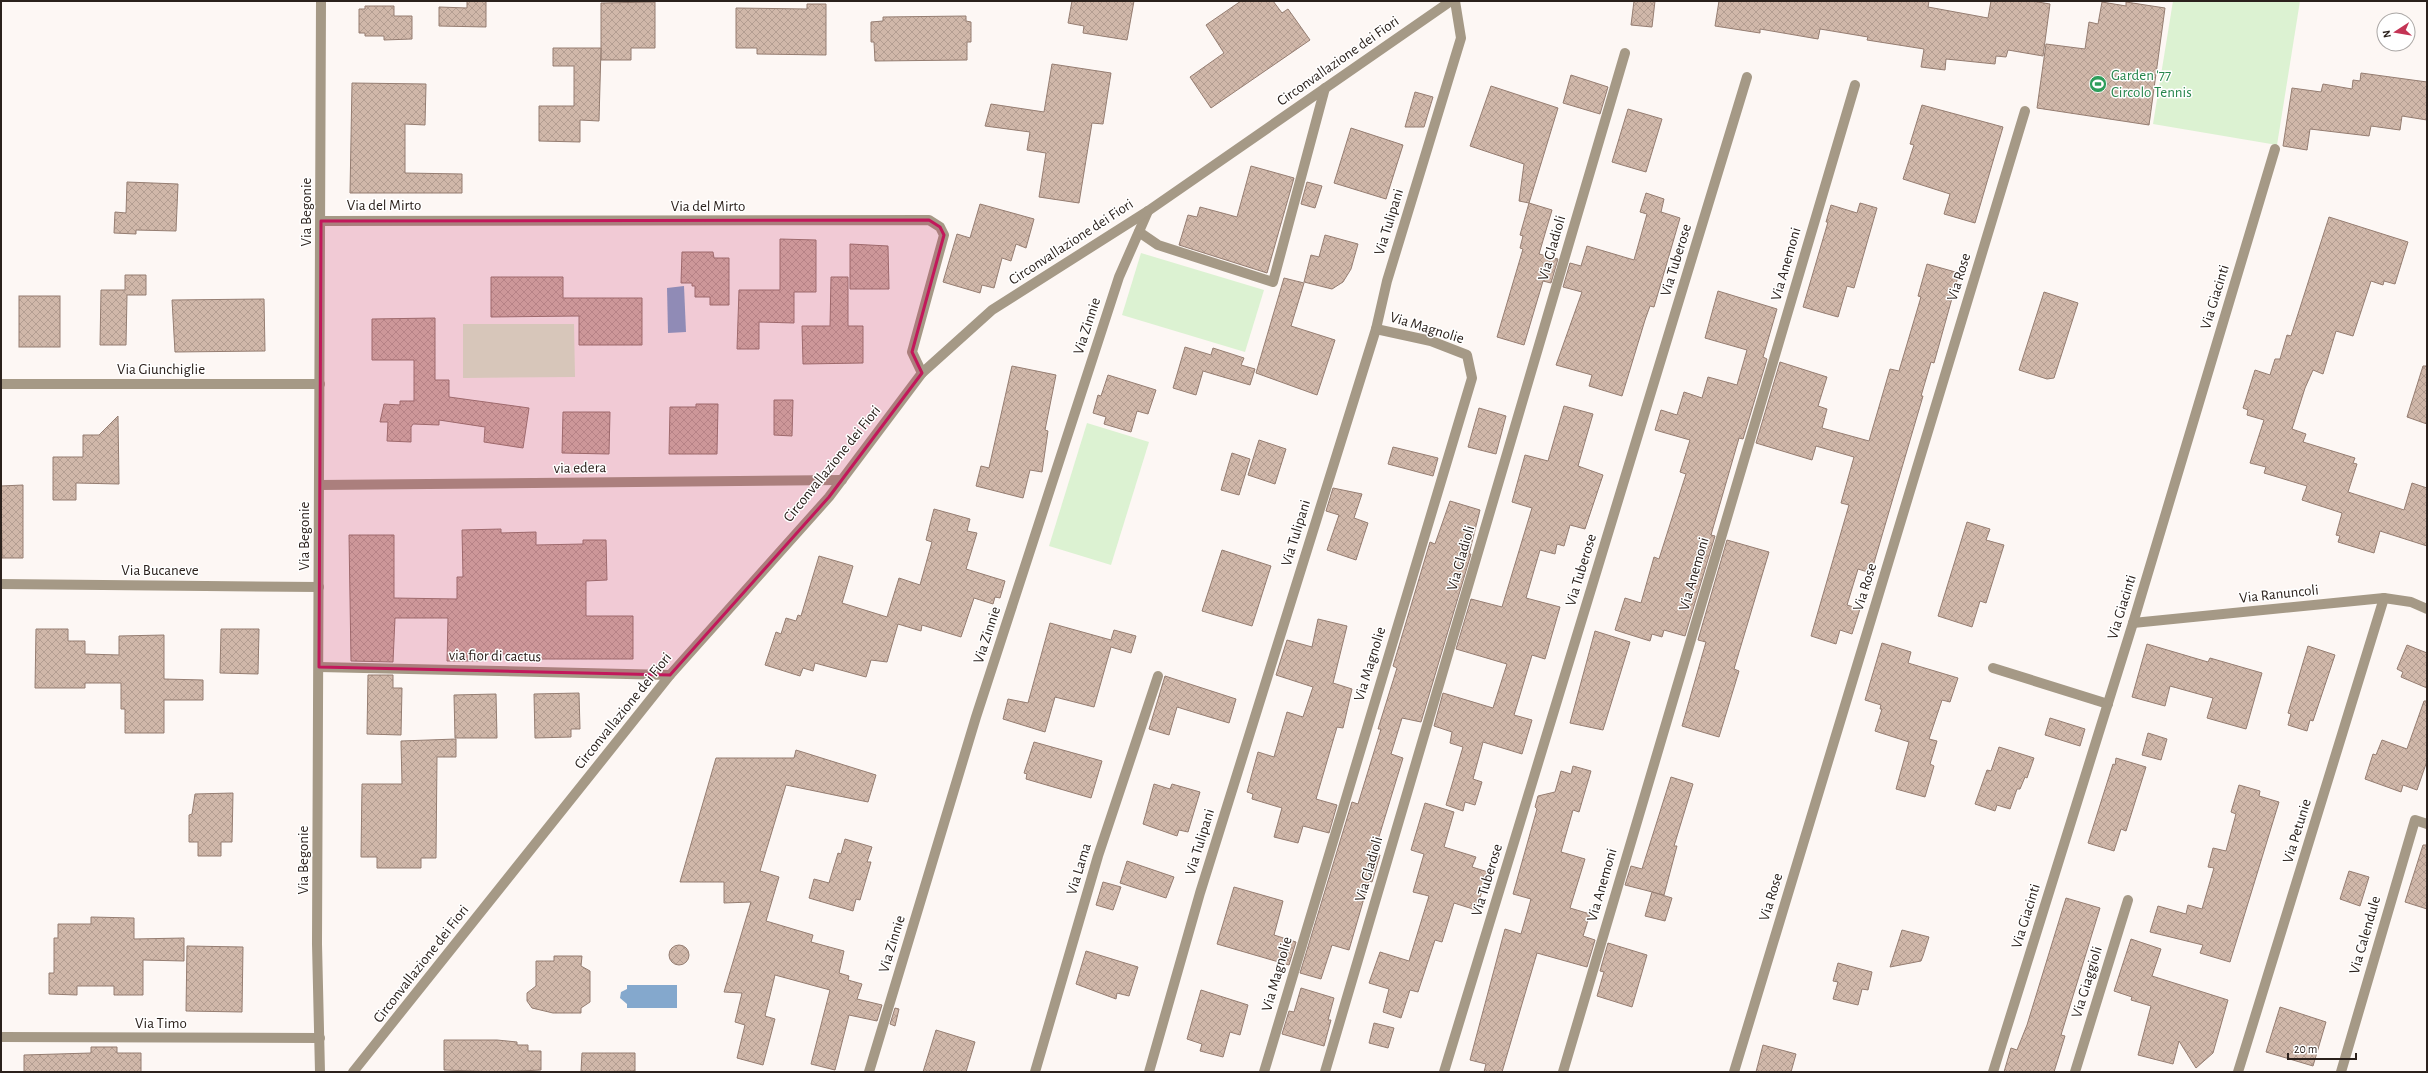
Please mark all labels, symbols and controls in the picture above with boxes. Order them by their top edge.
north arrow [2376,12,2416,52]
street label: Circonvallazione dei Fiori [1274,13,1402,109]
text: N [2381,29,2393,39]
place label: Garden '77 Circolo Tennis [2111,68,2192,100]
sports icon: Garden '77 Circolo Tennis [2088,74,2108,94]
street label: Via Begonie [299,177,314,246]
street label: Via Tulipani [1372,187,1406,257]
street label: Circonvallazione dei Fiori [1006,196,1136,288]
street label: Via del Mirto [347,198,421,213]
street label: Via del Mirto [671,199,745,214]
street label: Via Gladioli [1536,214,1568,282]
street label: Via Tuberose [1658,222,1694,298]
street label: Via Anemoni [1768,226,1804,302]
street label: Via Rose [1945,251,1973,303]
street label: Via Giacinti [2198,263,2232,331]
street label: Via Zinnie [1071,296,1103,356]
street label: Via Magnolie [1388,310,1466,346]
street label: Via Giunchiglie [117,362,205,377]
street label: Circonvallazione dei Fiori [781,403,883,525]
street label: via edera [554,460,606,476]
street label: Via Tulipani [1279,498,1313,568]
street label: Via Begonie [297,501,312,570]
street label: Via Gladioli [1445,524,1477,592]
street label: Via Tuberose [1563,532,1599,608]
street label: Via Anemoni [1676,536,1712,612]
street label: Via Rose [1851,561,1879,613]
street label: Via Bucaneve [121,563,199,578]
street label: Via Giacinti [2105,573,2139,641]
street label: Via Ranuncoli [2239,582,2319,606]
street label: Via Zinnie [971,605,1003,665]
street label: Via Magnolie [1352,625,1388,703]
street label: via fior di cactus [449,648,541,664]
street label: Circonvallazione dei Fiori [572,650,674,772]
street label: Via Petunie [2280,797,2314,865]
street label: Via Tulipani [1183,807,1217,877]
street label: Via Begonie [296,825,311,894]
street label: Via Gladioli [1353,835,1385,903]
street label: Via Lama [1064,841,1094,897]
street label: Via Tuberose [1469,842,1505,918]
street label: Via Anemoni [1584,847,1620,923]
street label: Via Rose [1757,871,1785,923]
street label: Via Giacinti [2009,882,2043,950]
street label: Via Calendule [2347,894,2383,976]
street label: Circonvallazione dei Fiori [370,902,472,1026]
street label: Via Zinnie [876,914,908,974]
street label: Via Magnolie [1259,935,1295,1013]
street label: Via Giaggioli [2069,944,2105,1020]
street label: Via Timo [135,1016,187,1031]
scale bar [2288,1035,2356,1061]
text: 20 m [2294,1043,2317,1055]

